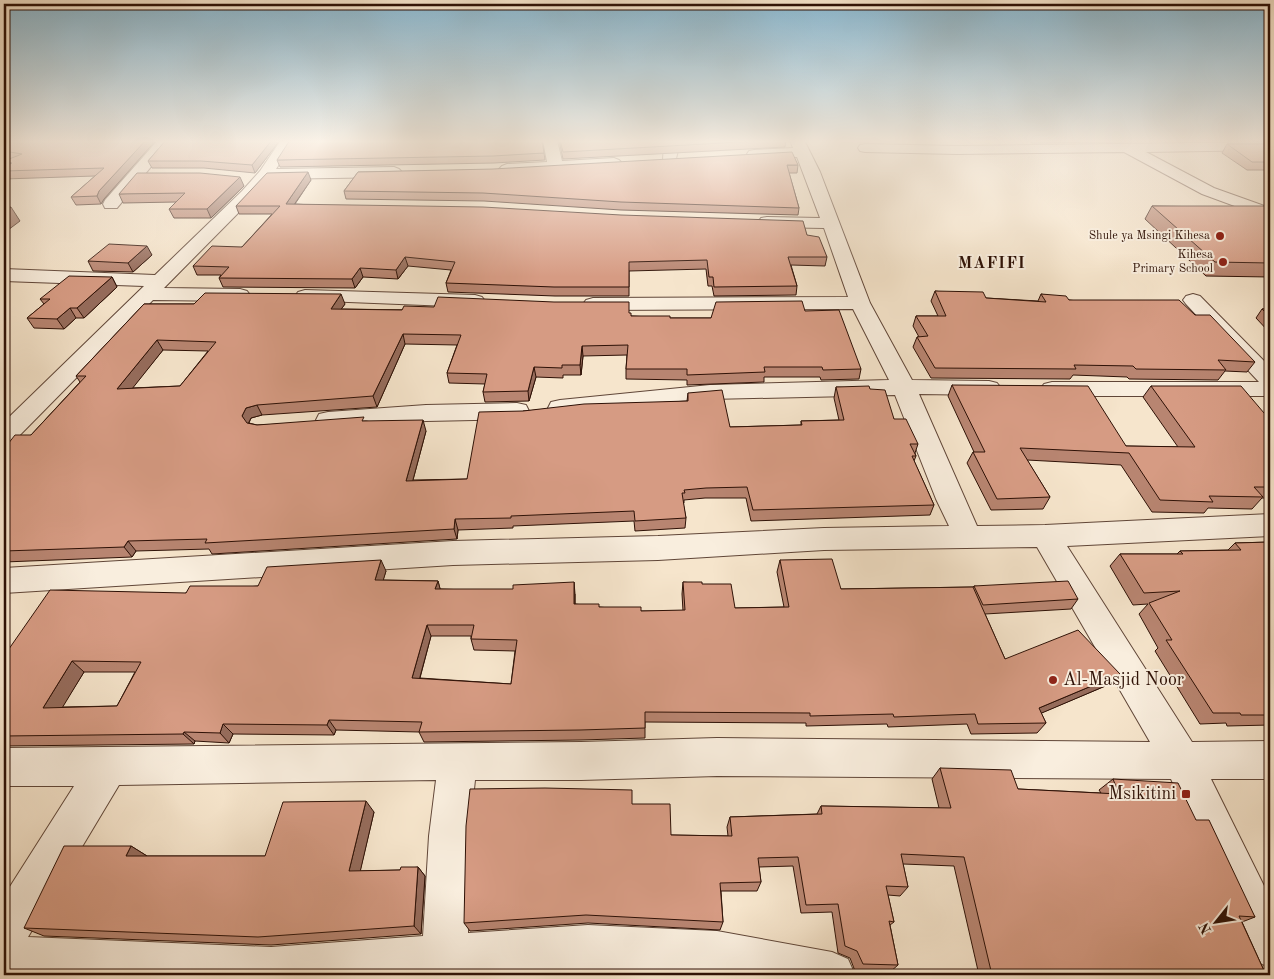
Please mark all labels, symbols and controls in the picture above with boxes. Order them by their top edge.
place label: Shule ya Msingi Kihesa [1089,230,1210,242]
marker: Shule ya Msingi Kihesa [1214,230,1226,242]
place label: Kihesa Primary School [1132,249,1213,275]
district label: MAFIFI [958,256,1026,272]
marker: Kihesa Primary School [1217,256,1229,268]
place label: Al-Masjid Noor [1063,671,1185,689]
marker: Al-Masjid Noor [1047,674,1059,686]
place label: Msikitini [1108,785,1176,803]
marker: Msikitini [1180,788,1192,800]
north arrow [1192,896,1242,946]
text: N [1197,920,1214,936]

